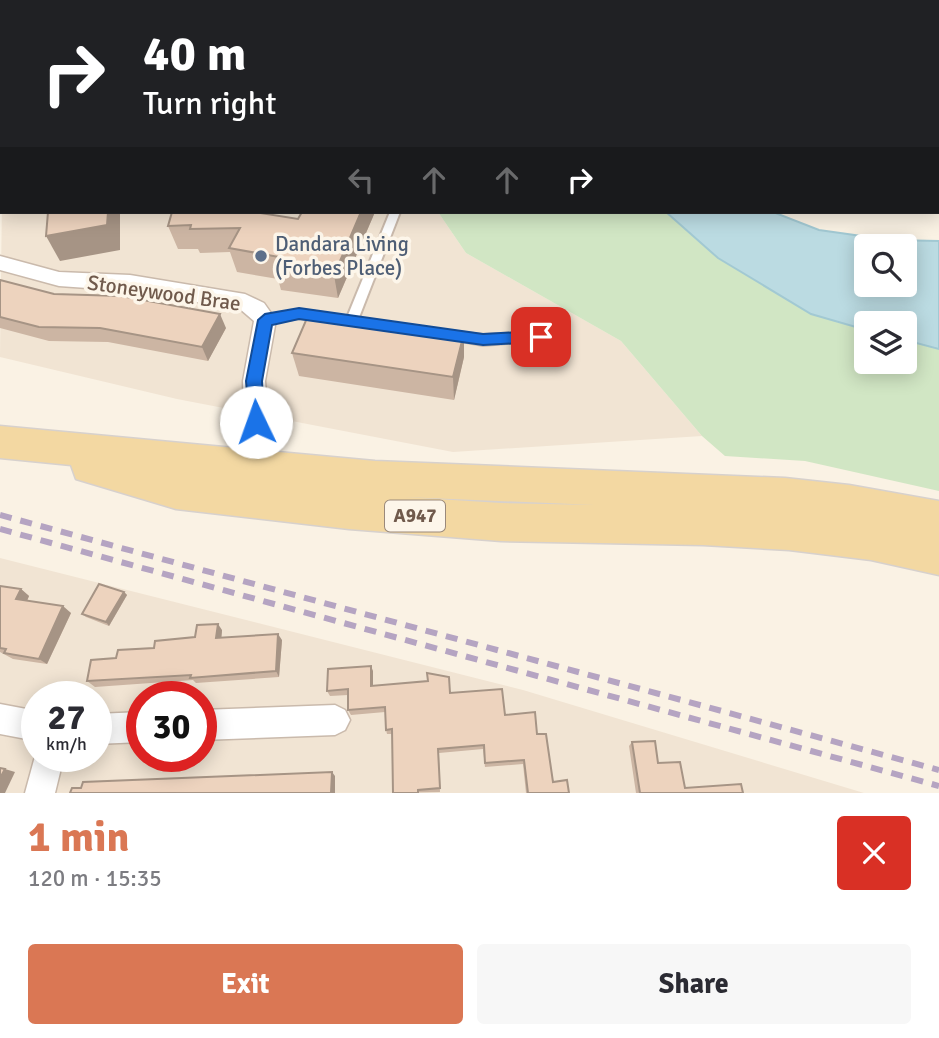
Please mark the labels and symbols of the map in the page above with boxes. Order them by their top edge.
place label: Dandara Living (Forbes Place) [275,231,409,281]
marker: Dandara Living (Forbes Place) [253,248,269,264]
street label: Stoneywood Brae [86,269,242,317]
pin [511,307,571,367]
position arrow [219,385,293,459]
road number: A947 [385,500,445,531]
speed limit sign: 30 [126,681,217,772]

